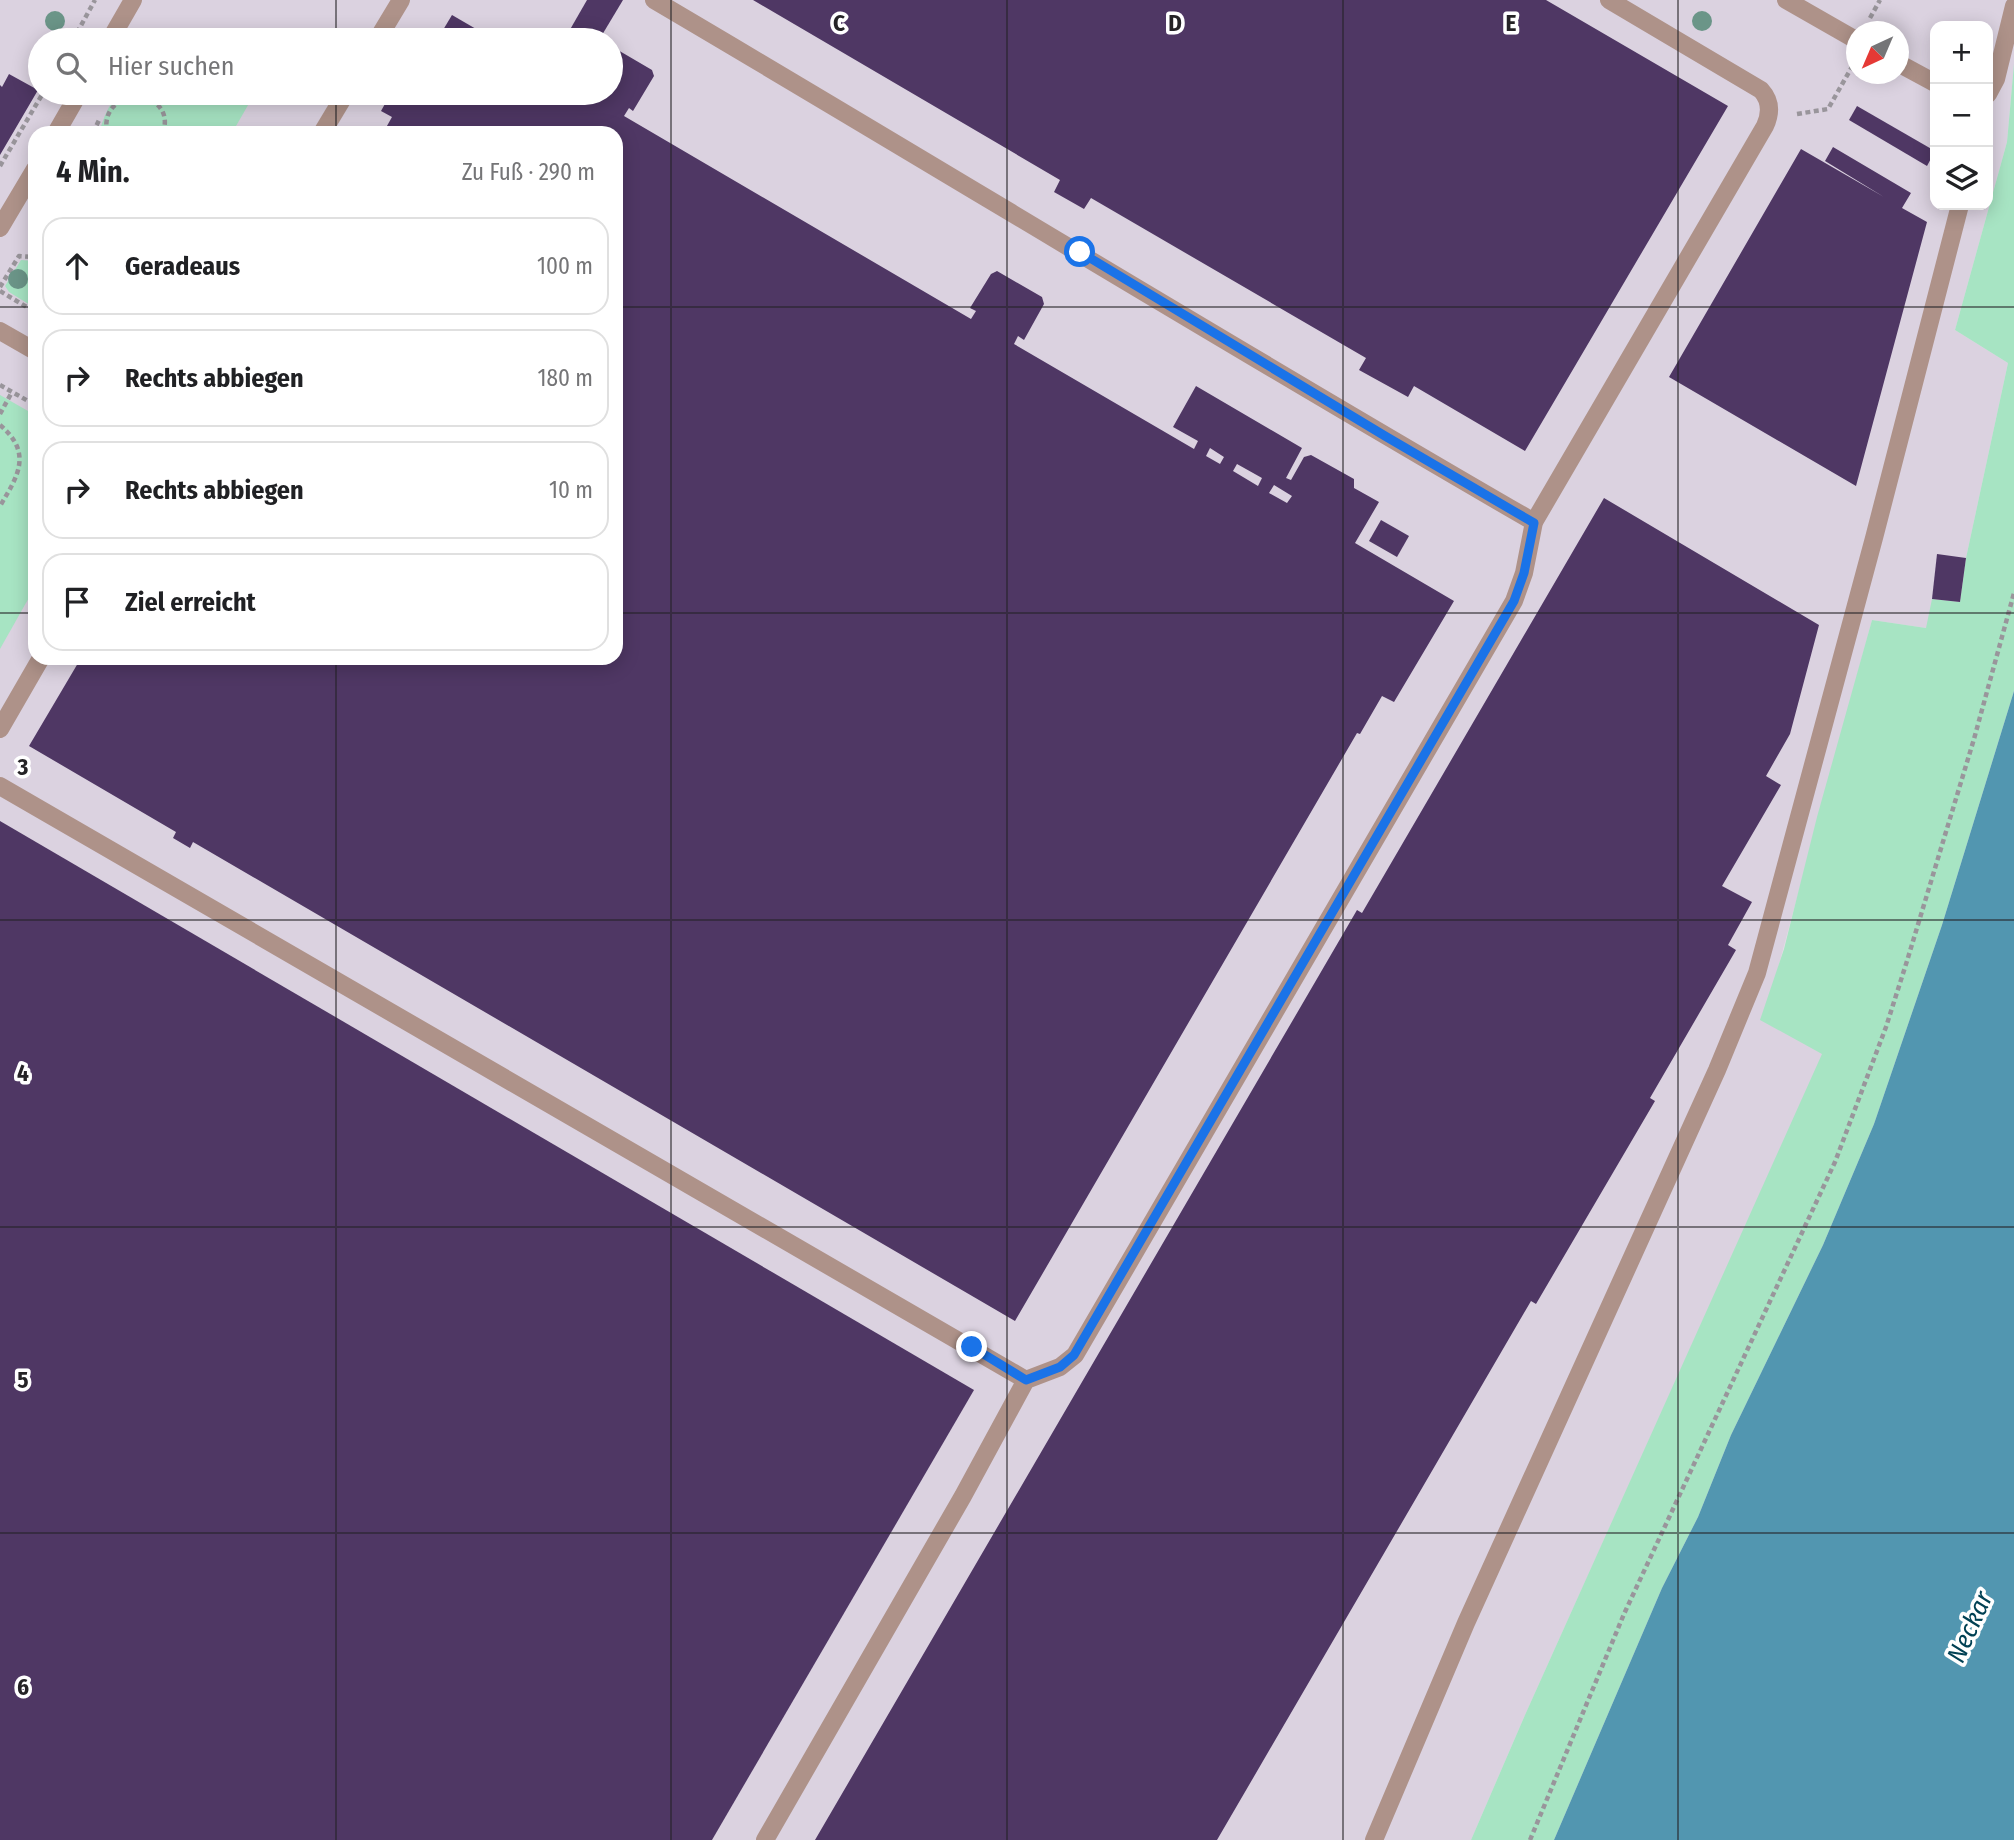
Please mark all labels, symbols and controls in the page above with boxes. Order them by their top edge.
text: C [833,9,845,37]
text: D [1168,9,1182,37]
text: E [1506,9,1517,37]
north arrow [1846,21,1909,84]
map controls [1930,21,1993,210]
button: + [1930,21,1993,84]
search box [28,28,623,105]
icon: search [52,48,90,86]
text: Hier suchen [108,51,234,82]
button: − [1930,84,1993,147]
button: layers [1930,147,1993,210]
text: 4 Min. [56,154,130,190]
text: Zu Fuß · 290 m [462,158,595,186]
route start [1064,236,1095,267]
icon: ahead [58,247,96,285]
text: Geradeaus [125,251,240,282]
text: 100 m [537,252,593,280]
icon: right [58,359,96,397]
text: Rechts abbiegen [125,363,304,394]
text: 180 m [537,364,593,392]
icon: right [58,471,96,509]
text: Rechts abbiegen [125,475,304,506]
text: 10 m [549,476,593,504]
icon: arrive [58,583,96,621]
text: Ziel erreicht [125,587,256,618]
text: 3 [17,753,29,781]
text: 4 [17,1059,29,1087]
route end [956,1331,987,1362]
text: 5 [17,1366,29,1394]
water label: Neckar [1941,1586,2000,1667]
text: 6 [17,1673,29,1701]

